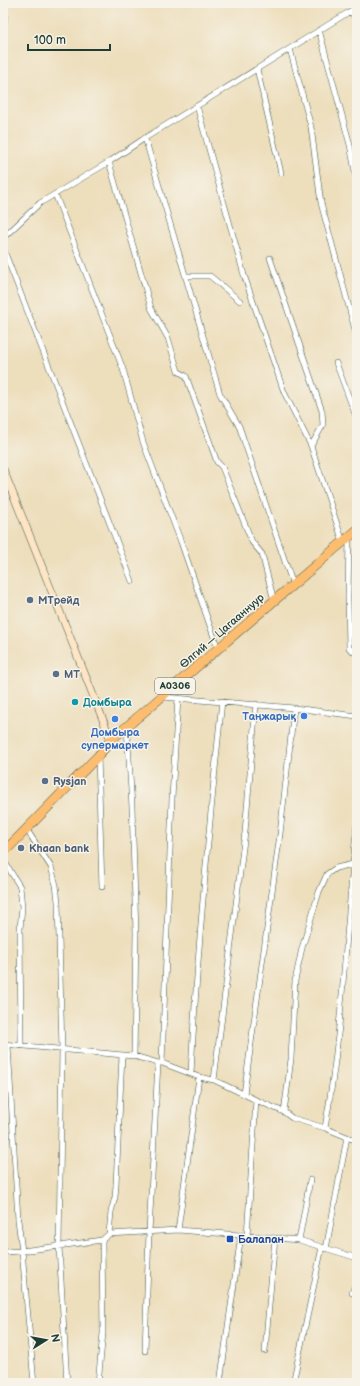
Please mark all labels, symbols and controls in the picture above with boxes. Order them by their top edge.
scale bar [28,26,110,52]
text: 100 m [34,33,66,48]
street label: Өлгий — Цагааннуур [177,590,267,671]
place label: MTрейд [38,594,80,607]
marker: MTрейд [25,595,35,605]
place label: МТ [64,668,80,681]
marker: МТ [51,669,61,679]
road number: A0306 [155,678,195,694]
place label: Домбыра [83,696,132,709]
marker: Домбыра [70,697,80,707]
place label: Таңжарық [242,710,296,723]
marker: Таңжарық [299,711,309,721]
marker: Домбыра супермаркет [110,714,120,724]
place label: Домбыра супермаркет [81,726,150,752]
place label: Rysjan [53,775,86,788]
marker: Rysjan [40,776,50,786]
place label: Khaan bank [29,842,89,855]
marker: Khaan bank [16,843,26,853]
place label: Балапан [238,1233,284,1246]
marker: Балапан [225,1234,235,1244]
north arrow [26,1320,66,1360]
text: N [48,1333,62,1343]

